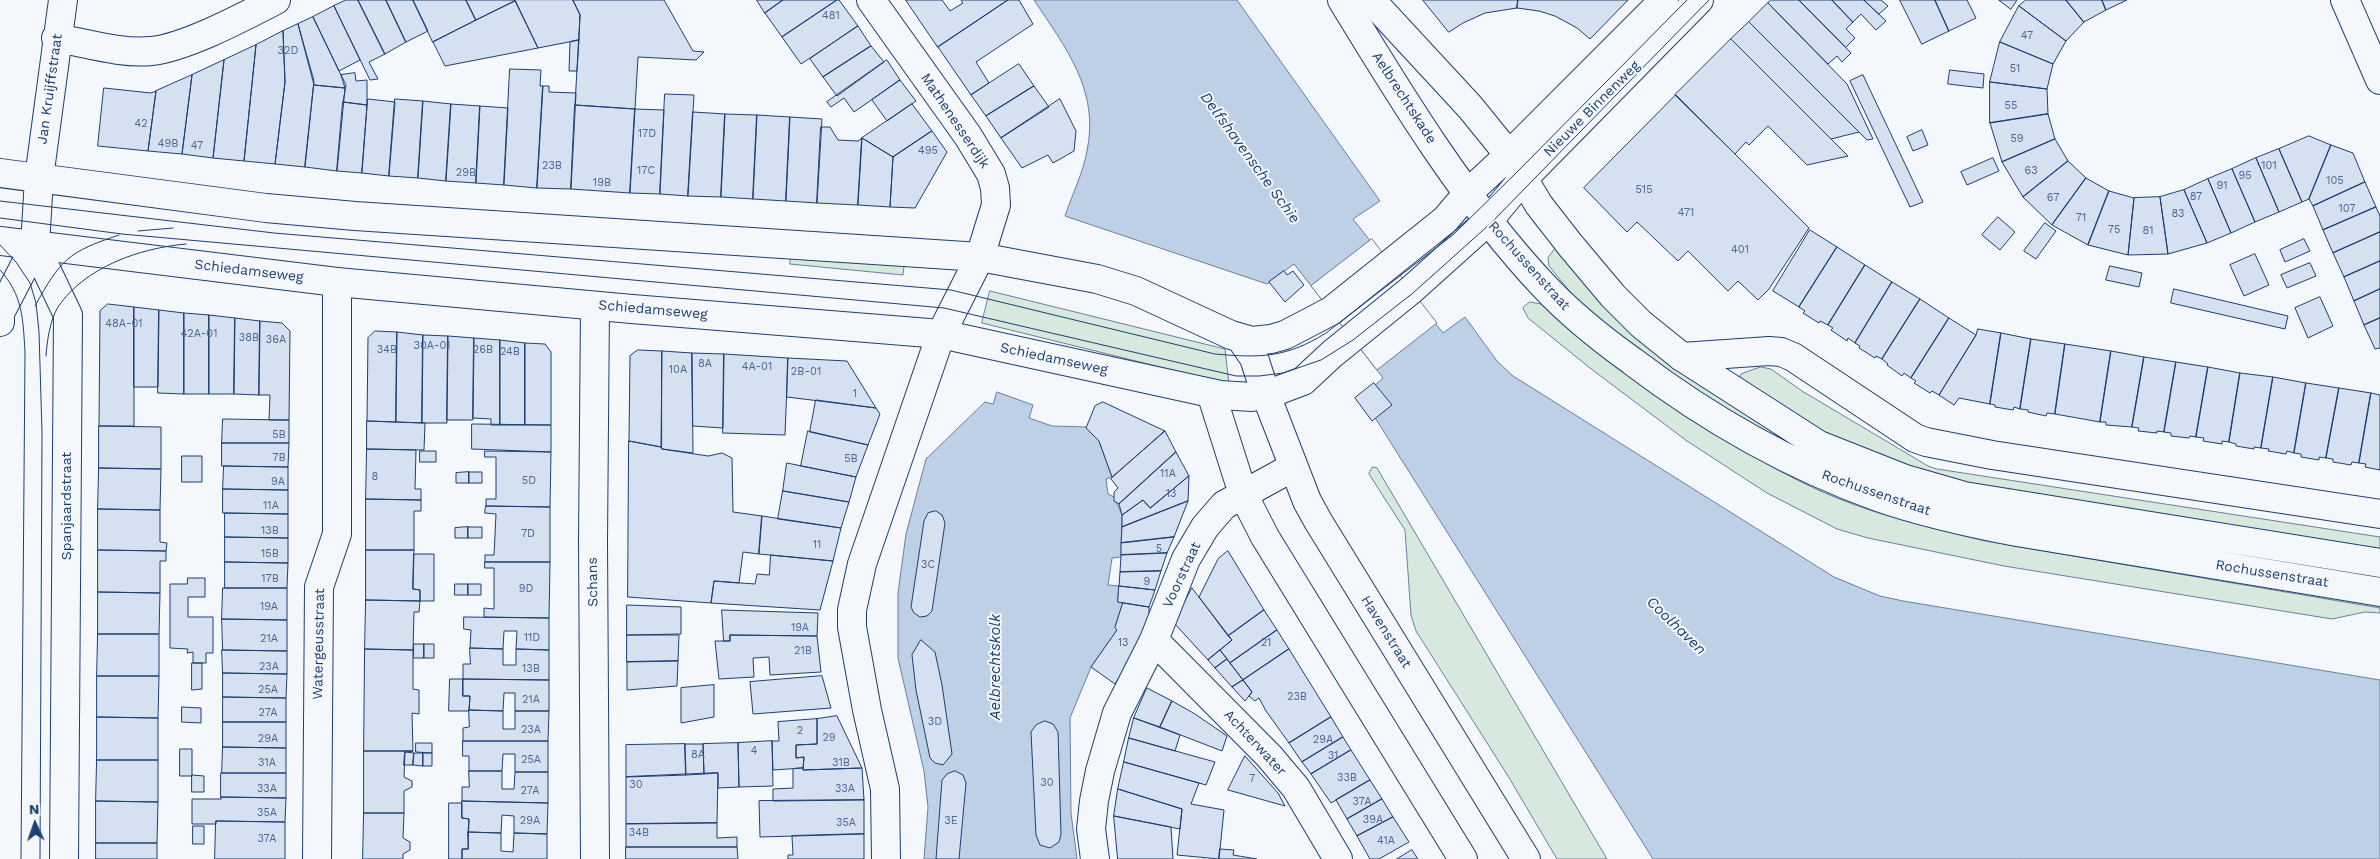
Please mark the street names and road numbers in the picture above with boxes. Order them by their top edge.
street label: Jan Kruijffstraat [34,33,66,145]
street label: Aelbrechtskade [1368,49,1440,147]
street label: Nieuwe Binnenweg [1540,57,1644,161]
street label: Mathenesserdijk [917,70,993,172]
street label: Rochussenstraat [1485,218,1573,314]
street label: Schiedamseweg [194,256,304,286]
street label: Schiedamseweg [598,297,708,323]
street label: Schiedamseweg [999,339,1109,379]
street label: Spanjaardstraat [59,452,75,560]
street label: Rochussenstraat [1819,466,1933,520]
street label: Voorstraat [1159,539,1205,611]
street label: Schans [584,557,602,607]
street label: Rochussenstraat [2214,557,2330,591]
street label: Watergeusstraat [310,588,328,700]
street label: Havenstraat [1357,593,1415,671]
street label: Achterwater [1220,707,1290,779]

